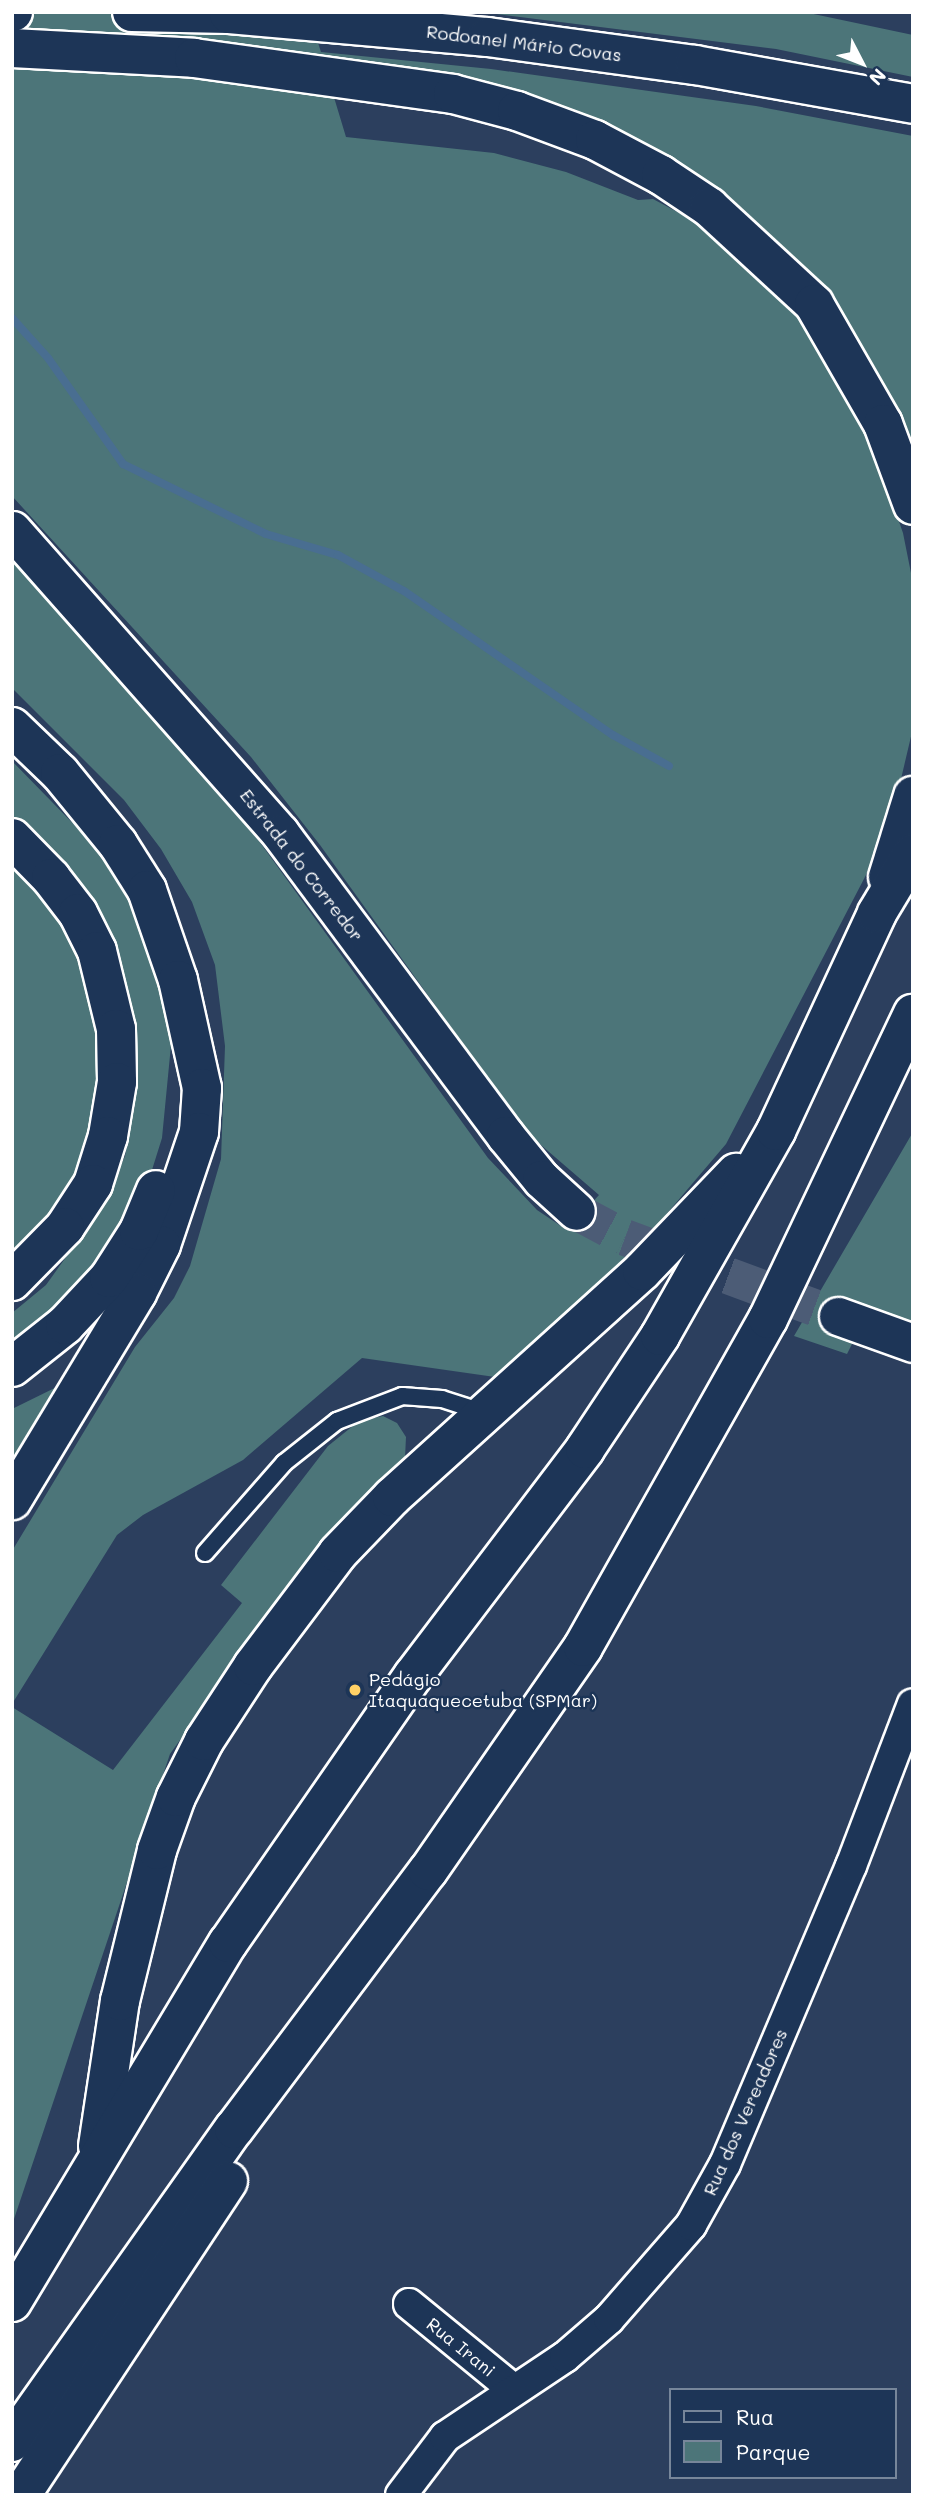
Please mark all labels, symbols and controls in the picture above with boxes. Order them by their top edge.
street label: Rodoanel Mário Covas [425,20,623,66]
north arrow [827,28,897,98]
text: N [864,64,892,91]
street label: Estrada do Corredor [236,785,368,945]
place label: Pedágio Itaquaquecetuba (SPMar) [369,1669,597,1712]
marker: Pedágio Itaquaquecetuba (SPMar) [347,1682,363,1698]
street label: Rua dos Vereadores [699,2025,791,2199]
street label: Rua Irani [422,2313,500,2381]
legend [670,2388,897,2479]
text: Rua [736,2403,774,2430]
text: Parque [736,2438,810,2465]

